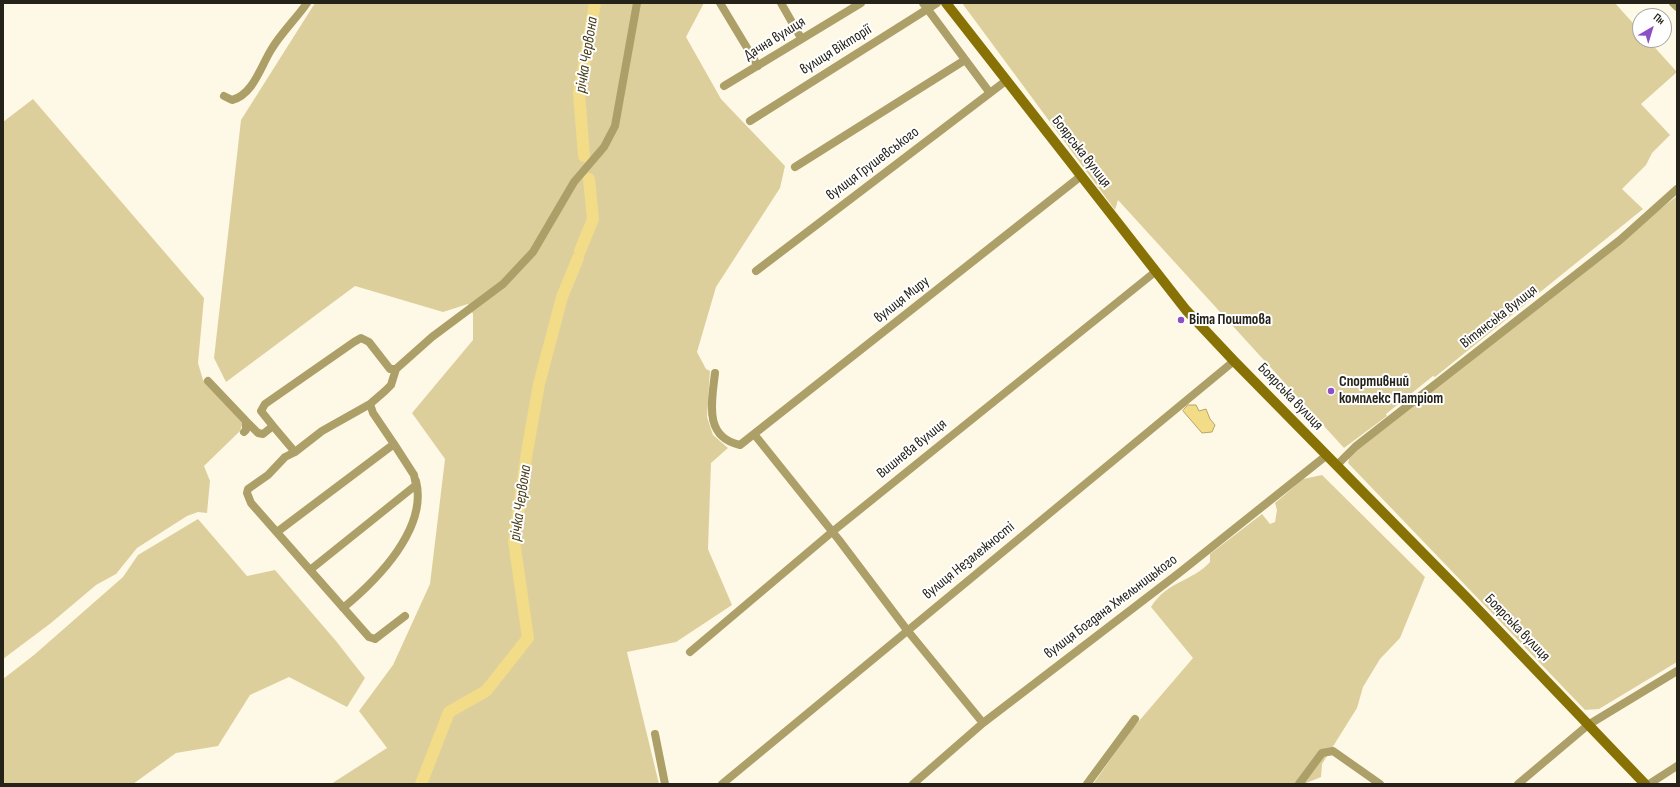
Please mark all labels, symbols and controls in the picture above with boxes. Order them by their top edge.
north arrow [1632,8,1672,48]
text: Пн [1651,11,1667,27]
street label: Дачна вулиця [741,13,809,65]
water label: річка Червона [572,16,602,94]
street label: вулиця Вікторії [797,21,875,79]
street label: Боярська вулиця [1047,112,1115,192]
street label: вулиця Грушевського [823,123,923,205]
street label: вулиця Миру [871,273,933,327]
street label: Вітянська вулиця [1457,281,1541,353]
place label: Віта Поштова [1189,311,1271,329]
marker: Віта Поштова [1176,315,1186,325]
street label: Боярська вулиця [1254,360,1326,434]
place label: Спортивний комплекс Патріот [1339,373,1443,408]
marker: Спортивний комплекс Патріот [1326,386,1336,396]
street label: Вишнева вулиця [873,415,951,483]
water label: річка Червона [506,464,536,542]
street label: вулиця Незалежності [919,518,1019,604]
street label: вулиця Богдана Хмельницького [1041,551,1181,663]
street label: Боярська вулиця [1481,591,1553,665]

